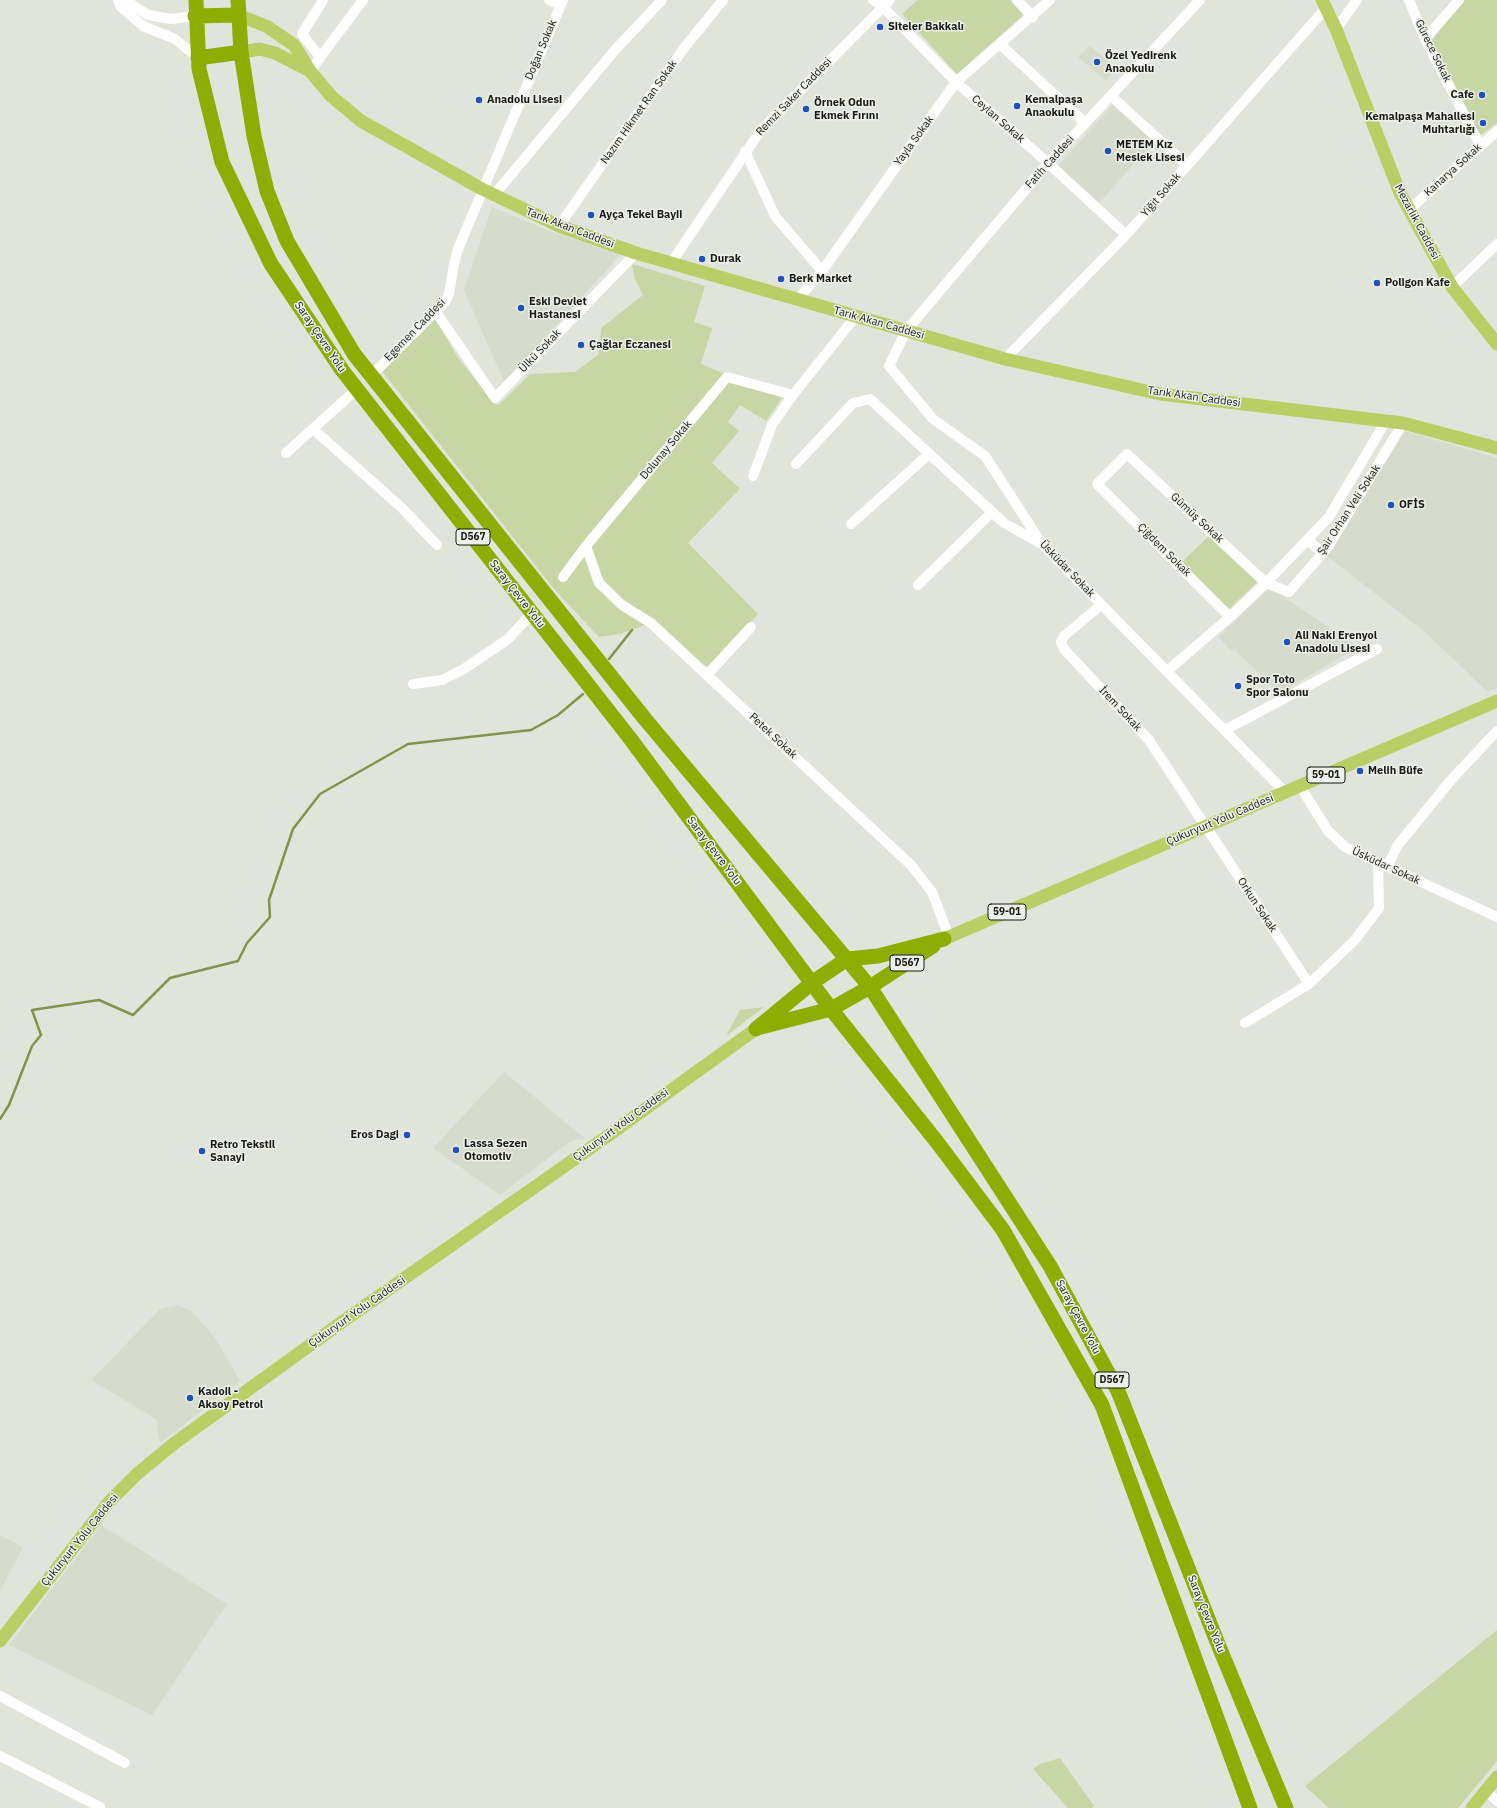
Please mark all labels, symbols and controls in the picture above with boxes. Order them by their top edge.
street label: Doğan Sokak [522,18,560,82]
street label: Gürece Sokak [1412,18,1454,84]
place label: Siteler Bakkalı [888,20,964,34]
marker: Siteler Bakkalı [875,22,885,32]
place label: Özel Yedirenk Anaokulu [1105,49,1176,75]
street label: Remzi Saker Caddesi [753,55,835,139]
marker: Özel Yedirenk Anaokulu [1092,57,1102,67]
street label: Nazım Hikmet Ran Sokak [598,58,680,166]
place label: Cafe [1450,88,1474,102]
marker: Cafe [1477,90,1487,100]
street label: Ceylan Sokak [969,92,1027,146]
place label: Anadolu Lisesi [487,93,562,107]
place label: Kemalpaşa Anaokulu [1025,93,1083,119]
marker: Anadolu Lisesi [474,95,484,105]
place label: Örnek Odun Ekmek Fırını [814,96,879,122]
marker: Kemalpaşa Anaokulu [1012,101,1022,111]
marker: Örnek Odun Ekmek Fırını [801,104,811,114]
place label: Kemalpaşa Mahallesi Muhtarlığı [1365,110,1475,136]
street label: Yayla Sokak [891,113,937,169]
marker: Kemalpaşa Mahallesi Muhtarlığı [1478,118,1488,128]
street label: Fatih Caddesi [1023,133,1077,191]
place label: METEM Kız Meslek Lisesi [1116,138,1185,164]
street label: Kanarya Sokak [1422,141,1484,199]
marker: METEM Kız Meslek Lisesi [1103,146,1113,156]
street label: Yiğit Sokak [1138,170,1184,220]
street label: Mezarlık Caddesi [1392,182,1442,262]
street label: Tarık Akan Caddesi [524,205,616,251]
place label: Ayça Tekel Bayii [599,208,682,222]
marker: Ayça Tekel Bayii [586,210,596,220]
place label: Durak [710,252,741,266]
marker: Durak [697,254,707,264]
place label: Berk Market [789,272,852,286]
marker: Berk Market [776,274,786,284]
place label: Poligon Kafe [1385,276,1450,290]
marker: Poligon Kafe [1372,278,1382,288]
place label: Eski Devlet Hastanesi [529,295,587,321]
street label: Egemen Caddesi [382,296,448,364]
street label: Saray Çevre Yolu [292,299,348,375]
marker: Eski Devlet Hastanesi [516,303,526,313]
street label: Tarık Akan Caddesi [832,304,926,342]
street label: Ülkü Sokak [516,327,564,375]
place label: Çağlar Eczanesi [589,338,671,352]
marker: Çağlar Eczanesi [576,340,586,350]
street label: Tarık Akan Caddesi [1147,384,1241,410]
street label: Dolunay Sokak [638,418,694,482]
street label: Şair Orhan Veli Sokak [1315,462,1383,558]
street label: Gümüş Sokak [1168,490,1226,546]
place label: OFİS [1399,498,1425,512]
marker: OFİS [1386,500,1396,510]
street label: Çiğdem Sokak [1135,521,1193,579]
road number: D567 [456,529,490,545]
street label: Üsküdar Sokak [1037,538,1097,600]
street label: Saray Çevre Yolu [486,557,548,631]
place label: Ali Naki Erenyol Anadolu Lisesi [1295,629,1377,655]
marker: Ali Naki Erenyol Anadolu Lisesi [1282,637,1292,647]
place label: Spor Toto Spor Salonu [1246,673,1309,699]
marker: Spor Toto Spor Salonu [1233,681,1243,691]
street label: İrem Sokak [1096,684,1144,734]
street label: Petek Sokak [746,710,800,762]
place label: Melih Büfe [1368,764,1423,778]
marker: Melih Büfe [1355,766,1365,776]
road number: 59-01 [1307,767,1345,783]
street label: Çukuryurt Yolu Caddesi [1164,791,1276,849]
street label: Saray Çevre Yolu [684,814,744,888]
street label: Üsküdar Sokak [1350,844,1422,888]
street label: Orkun Sokak [1234,875,1280,935]
road number: 59-01 [988,904,1026,920]
road number: D567 [890,955,924,971]
street label: Çukuryurt Yolu Caddesi [571,1086,671,1164]
place label: Eros Dagi [350,1128,399,1142]
marker: Eros Dagi [402,1130,412,1140]
place label: Lassa Sezen Otomotiv [464,1137,527,1163]
place label: Retro Tekstil Sanayi [210,1138,275,1164]
marker: Lassa Sezen Otomotiv [451,1145,461,1155]
marker: Retro Tekstil Sanayi [197,1146,207,1156]
street label: Çukuryurt Yolu Caddesi [306,1274,408,1350]
street label: Saray Çevre Yolu [1053,1278,1103,1356]
road number: D567 [1095,1372,1129,1388]
place label: Kadoil - Aksoy Petrol [198,1385,263,1411]
marker: Kadoil - Aksoy Petrol [185,1393,195,1403]
street label: Çukuryurt Yolu Caddesi [39,1491,121,1589]
street label: Saray Çevre Yolu [1184,1573,1228,1655]

